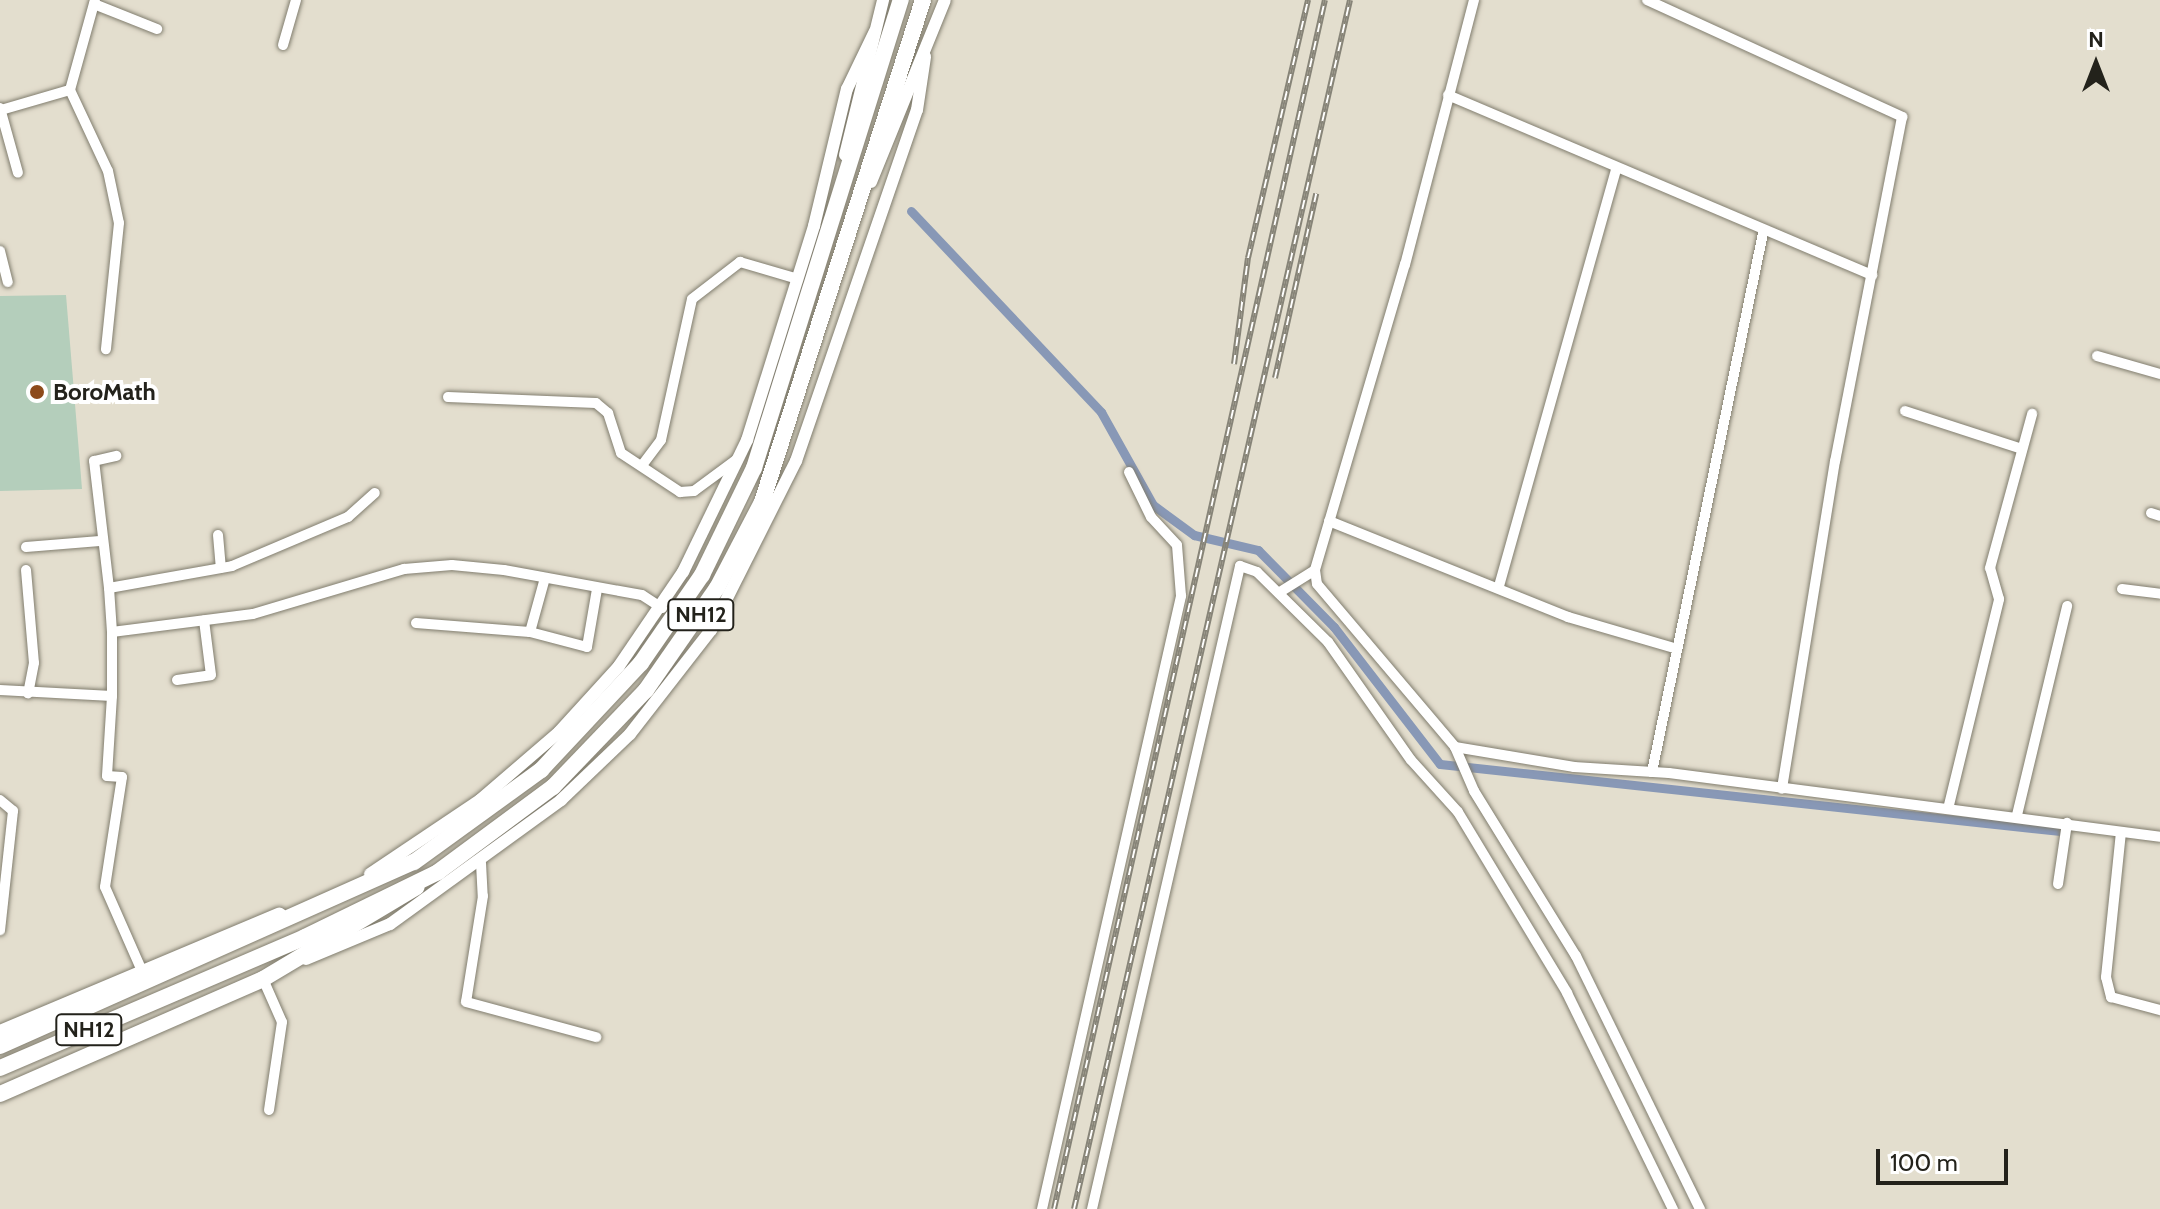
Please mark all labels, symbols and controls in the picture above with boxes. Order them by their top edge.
north arrow [2056,24,2136,104]
text: N [2088,26,2104,53]
place label: BoroMath [53,378,156,406]
marker: BoroMath [28,383,46,401]
road number: NH12 [667,597,735,633]
road number: NH12 [55,1012,123,1048]
scale bar [1880,1133,2012,1183]
text: 100 m [1890,1148,1958,1177]

